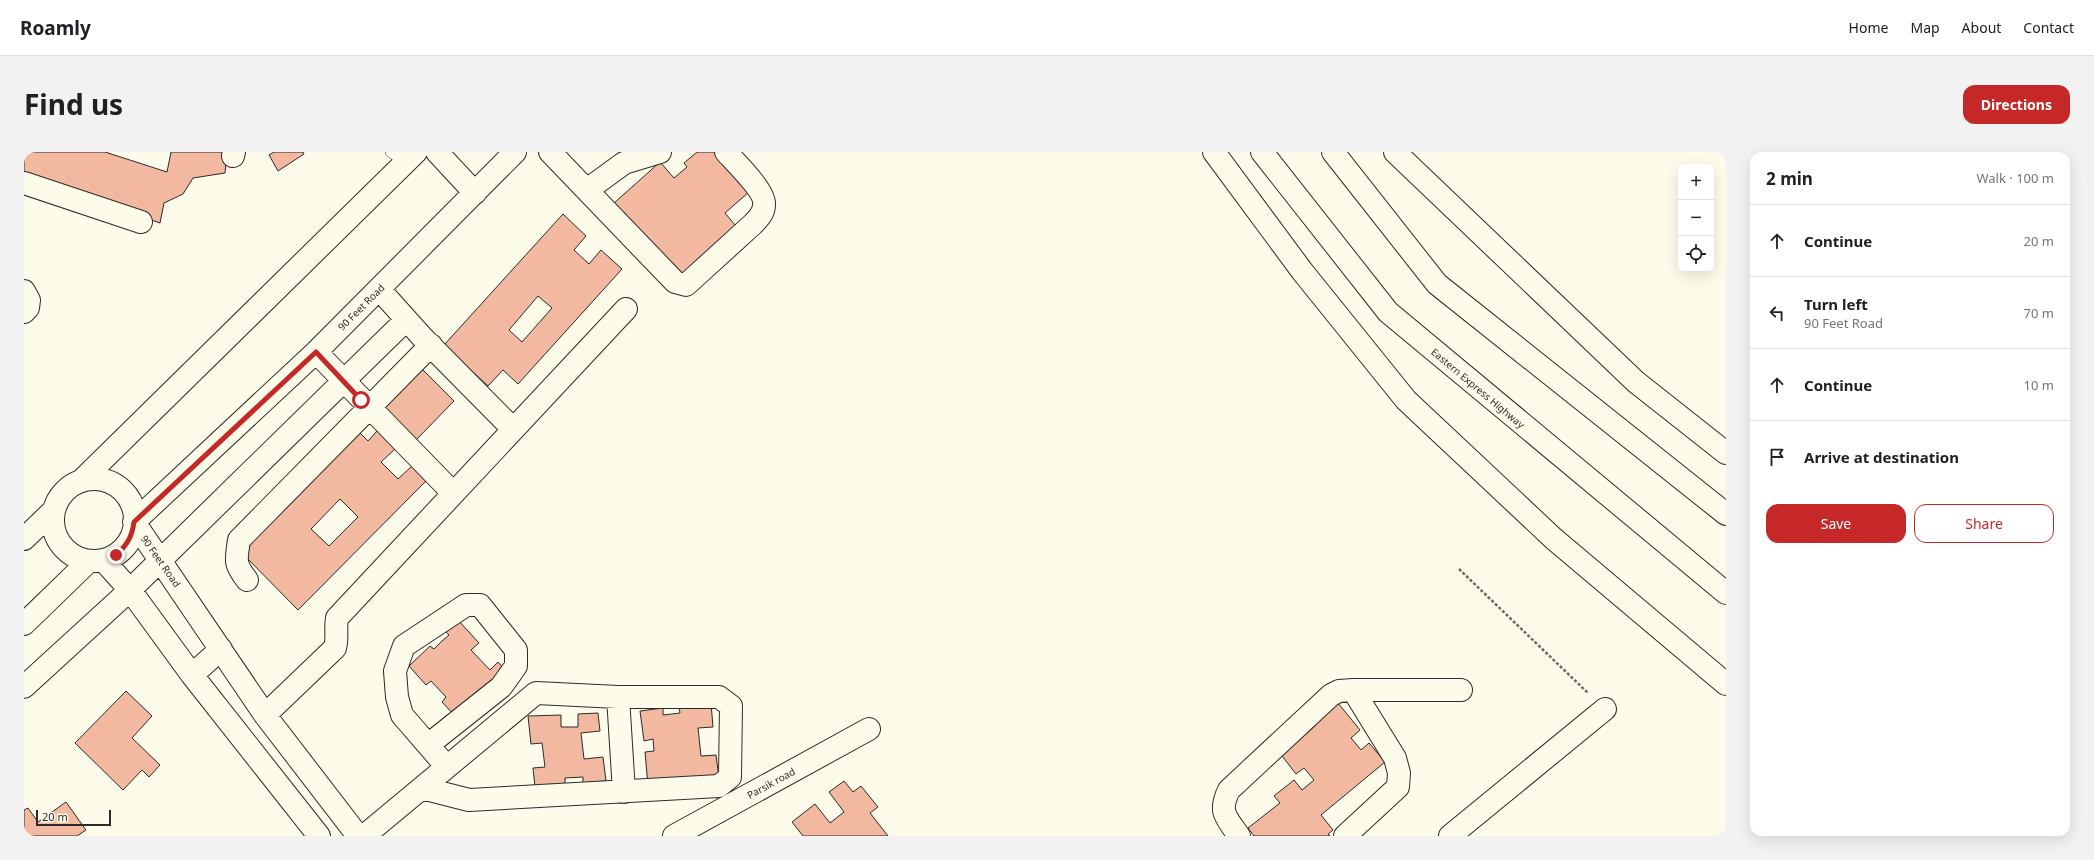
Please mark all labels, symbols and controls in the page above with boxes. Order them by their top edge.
text: Roamly [20,15,91,41]
text: Home [1849,18,1888,37]
text: Map [1910,18,1940,37]
text: About [1962,18,2001,37]
text: Contact [2023,18,2074,37]
text: Find us [24,85,123,123]
button: Directions [1963,85,2070,124]
map controls [1678,164,1714,272]
button: + [1678,164,1714,200]
text: 2 min [1766,167,1813,190]
text: Walk · 100 m [1976,169,2054,187]
button: − [1678,200,1714,236]
icon: ahead [1766,230,1788,252]
text: Continue [1804,231,1872,251]
text: 20 m [2024,232,2054,250]
button: locate [1678,236,1714,272]
street label: 90 Feet Road [335,281,387,333]
text: Turn left [1804,294,1868,314]
icon: left [1766,302,1788,324]
text: 70 m [2024,304,2054,322]
text: 90 Feet Road [1804,314,1883,332]
street label: Eastern Express Highway [1428,345,1528,432]
icon: ahead [1766,374,1788,396]
text: Continue [1804,375,1872,395]
text: 10 m [2024,376,2054,394]
route start [352,391,370,409]
icon: arrive [1766,446,1788,468]
text: Arrive at destination [1804,447,1959,467]
button: Save [1766,504,1906,543]
button: Share [1914,504,2054,543]
street label: 90 Feet Road [138,532,184,590]
route end [107,546,125,564]
street label: Parsik road [744,764,798,802]
scale bar [36,808,111,827]
text: 20 m [42,809,68,824]

